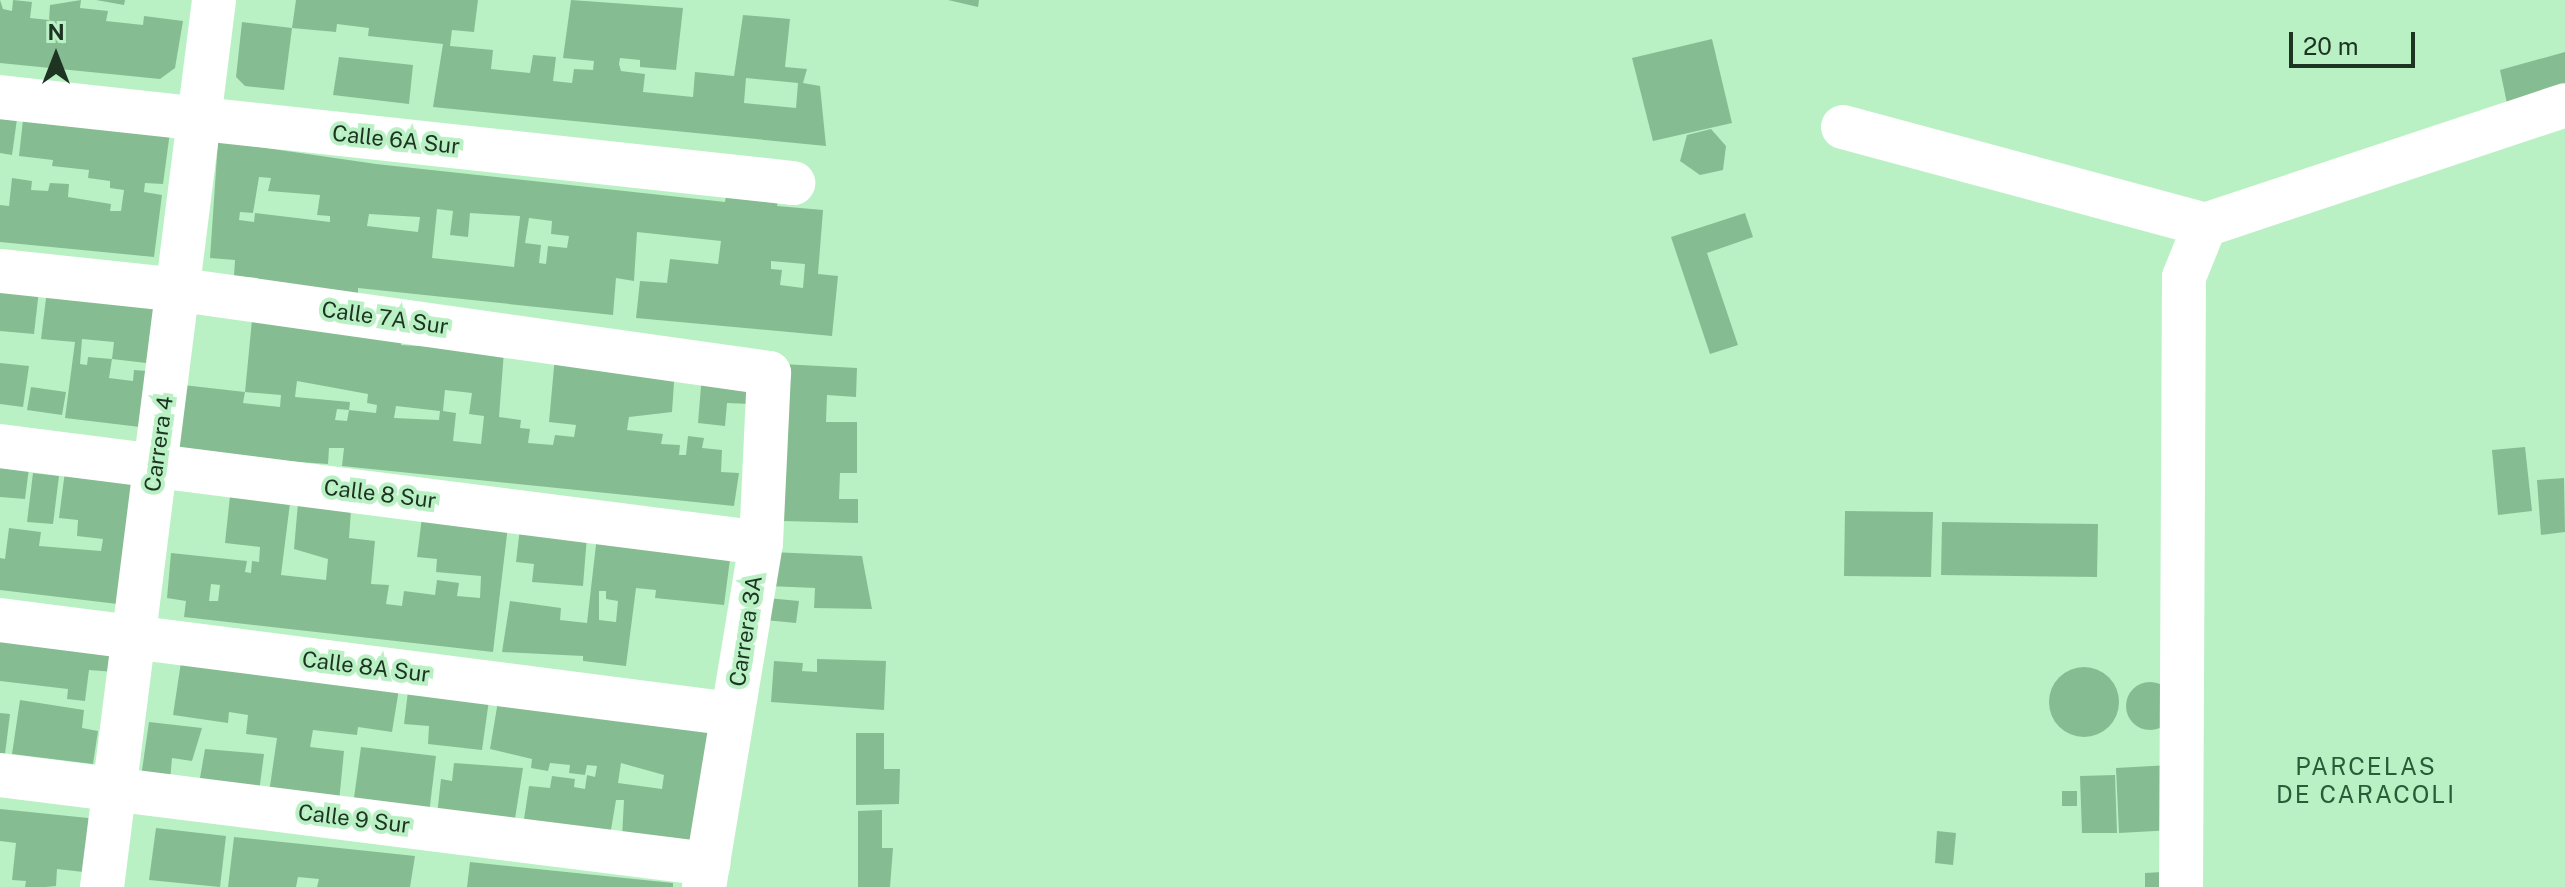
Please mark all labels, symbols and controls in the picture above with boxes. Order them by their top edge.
north arrow [16,16,96,96]
scale bar [2293,16,2419,66]
text: N [47,19,65,45]
text: 20 m [2303,32,2359,60]
street label: Calle 6A Sur [331,120,461,160]
street label: Calle 7A Sur [320,296,450,340]
street label: Carrera 4 [139,395,179,493]
street label: Calle 8 Sur [322,474,438,514]
street label: Carrera 3A [724,574,768,688]
street label: Calle 8A Sur [300,646,432,688]
district label: PARCELAS DE CARACOLI [2276,753,2456,809]
street label: Calle 9 Sur [296,799,412,839]

